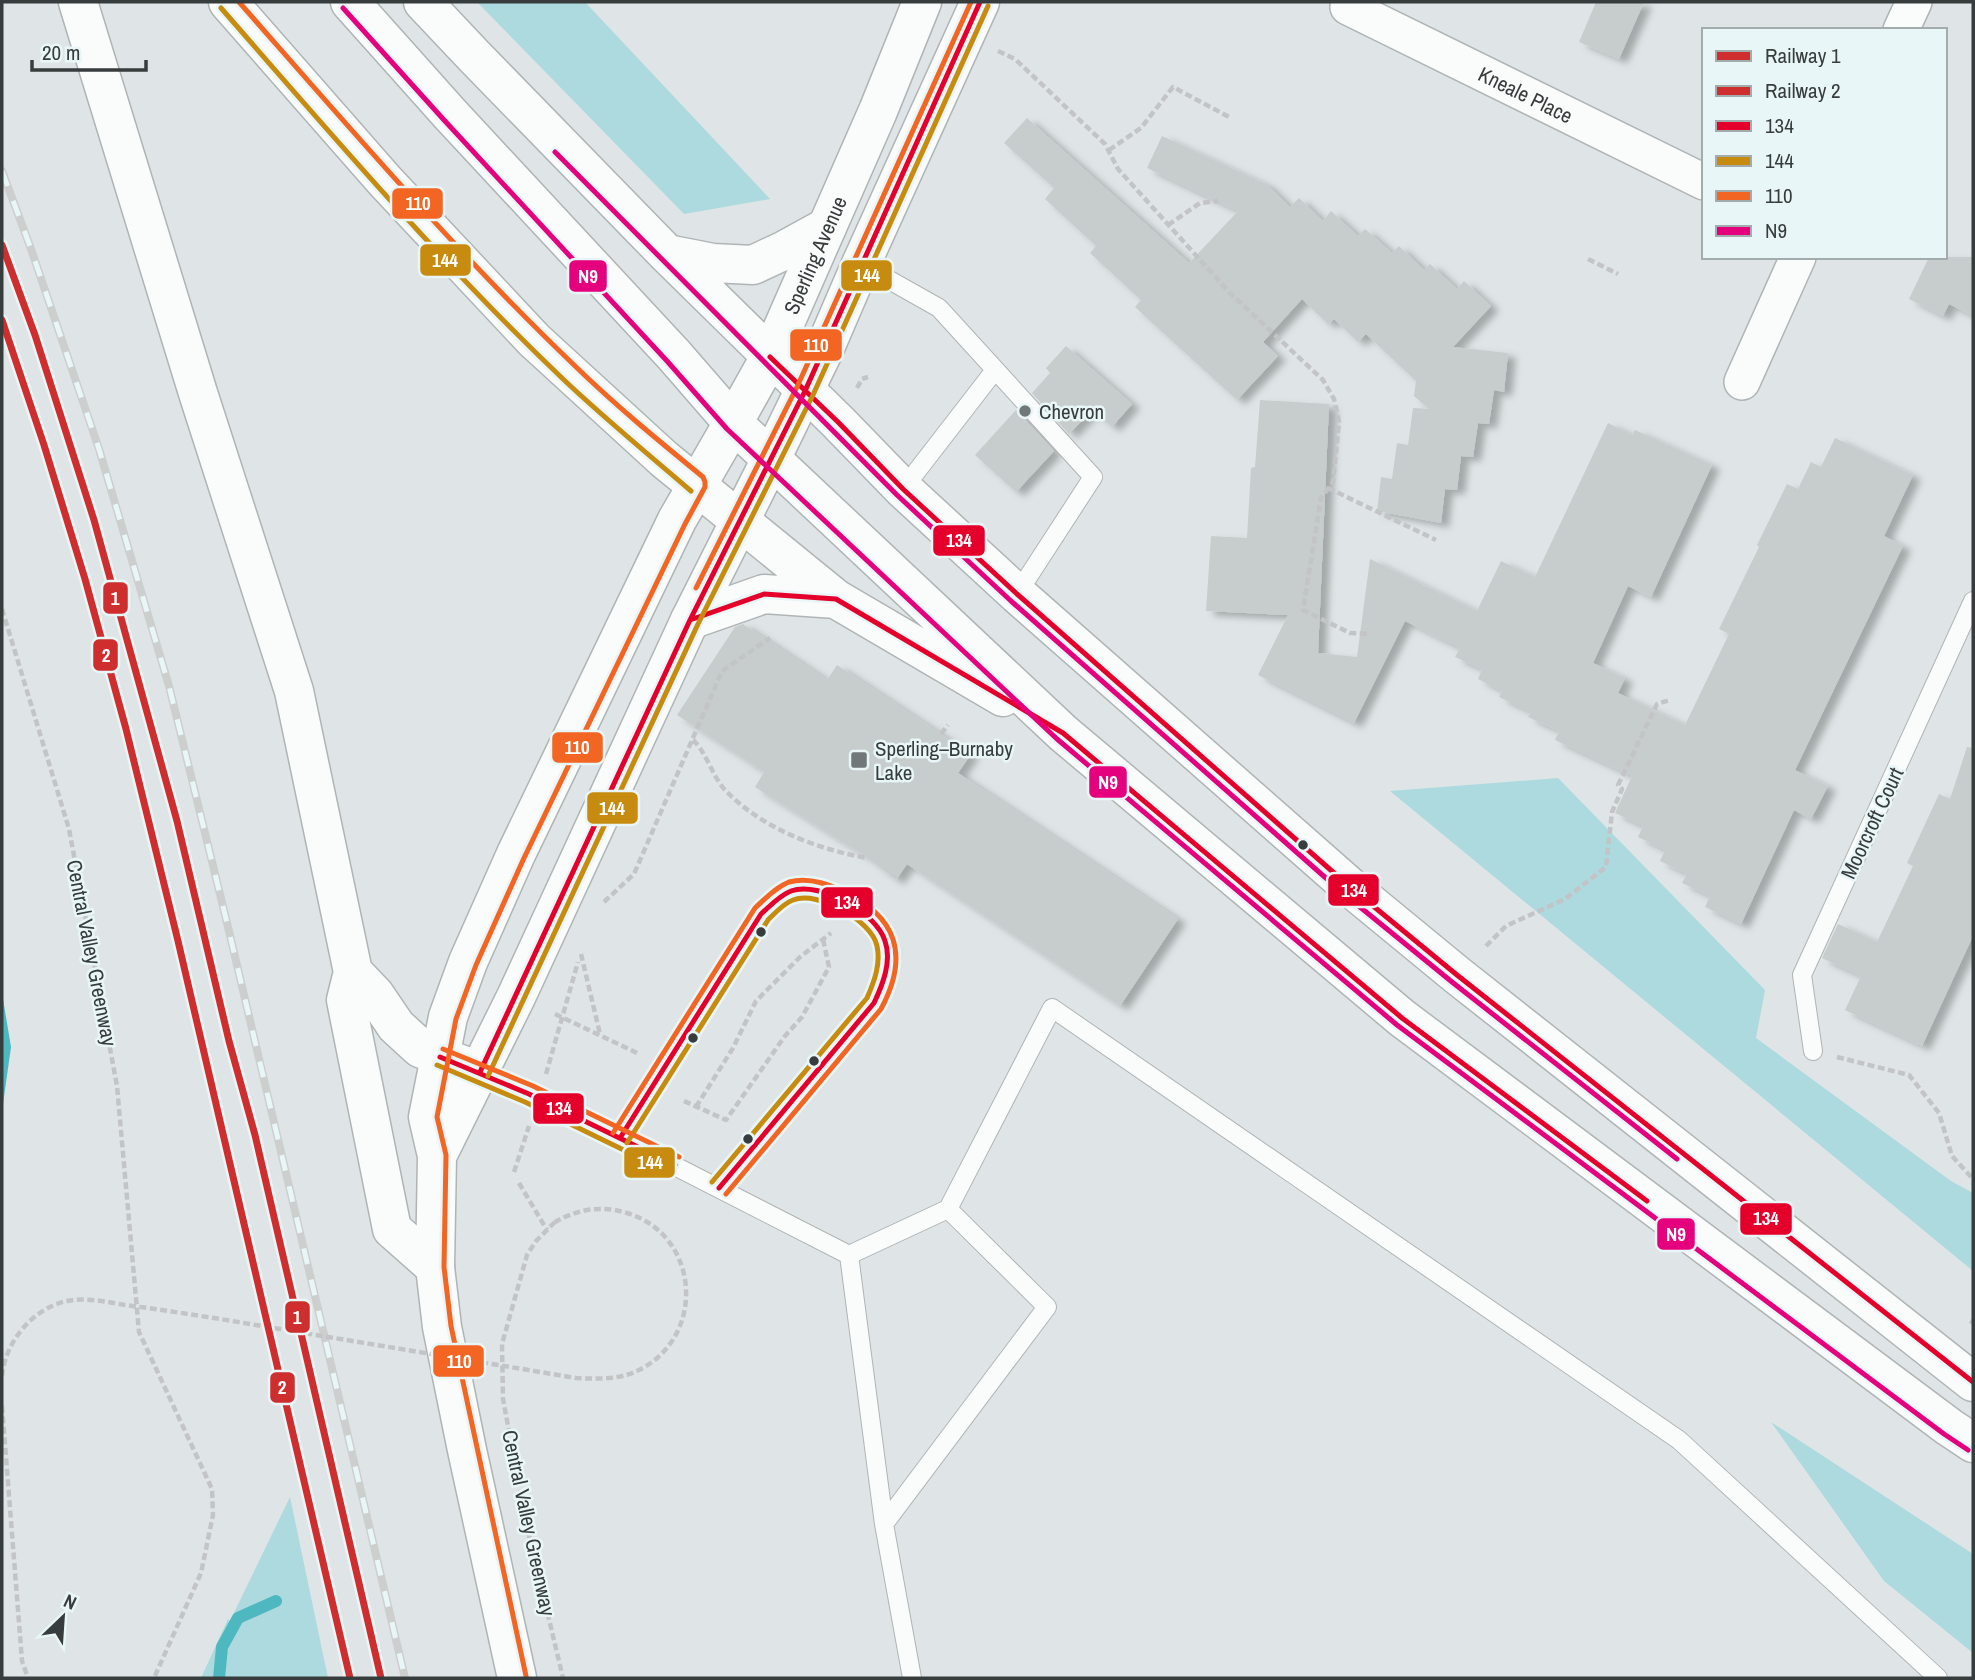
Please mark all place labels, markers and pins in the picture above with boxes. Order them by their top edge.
place label: Chevron [1039,397,1104,426]
marker: Chevron [1017,403,1033,419]
place label: Sperling–Burnaby Lake [875,734,1013,787]
marker: Sperling–Burnaby Lake [849,750,869,770]
unlabelled marker [1296,838,1310,852]
unlabelled marker [754,925,768,939]
unlabelled marker [686,1031,700,1045]
unlabelled marker [807,1054,821,1068]
unlabelled marker [741,1132,755,1146]

